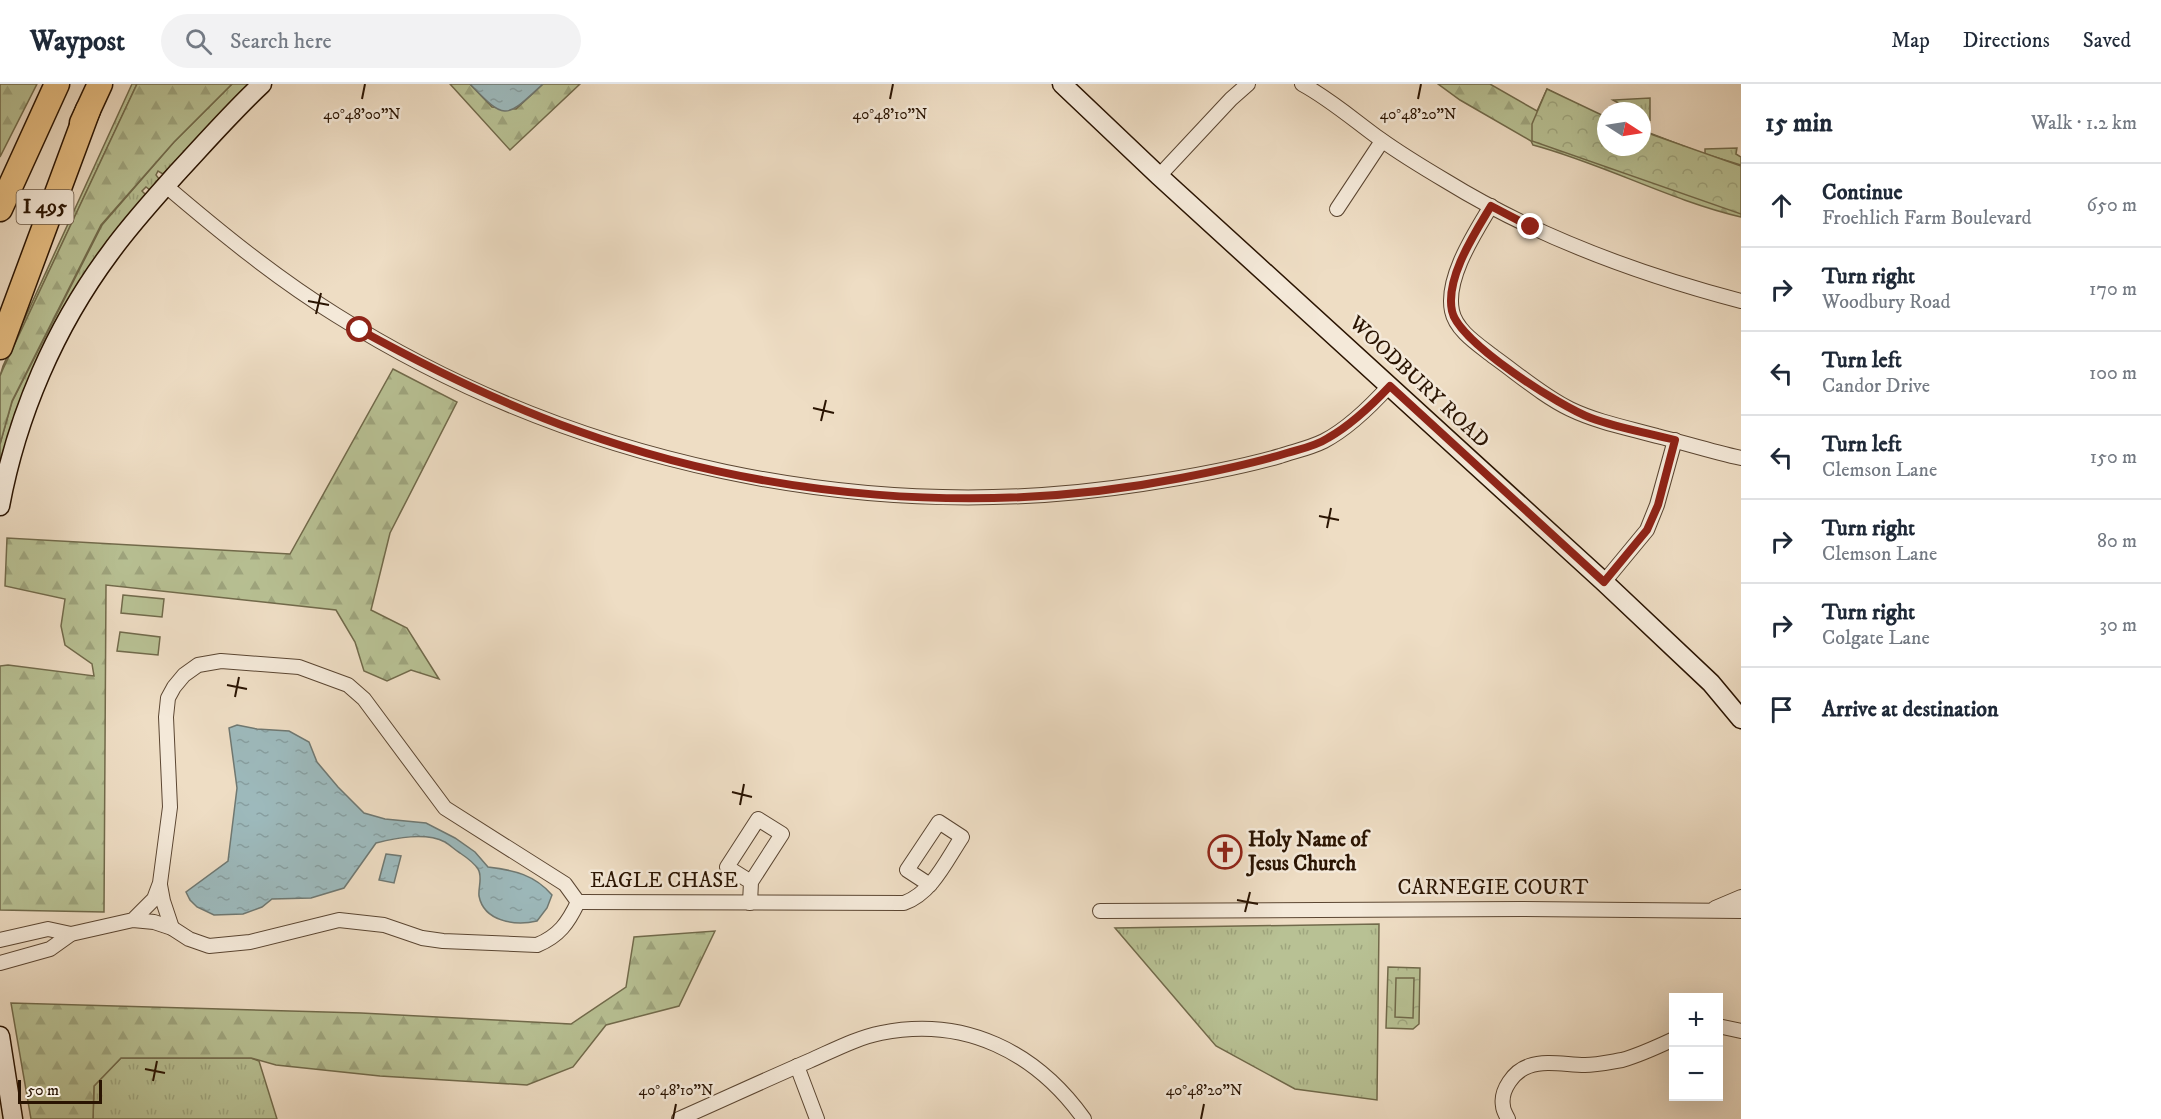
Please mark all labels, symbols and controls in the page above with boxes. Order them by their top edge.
search box [161,14,581,68]
text: Waypost [30,24,125,59]
icon: search [182,25,215,58]
text: Search here [230,28,332,55]
text: Map [1891,28,1930,54]
text: Directions [1963,28,2050,54]
text: Saved [2083,28,2131,54]
north arrow [1597,102,1651,156]
text: 40°48'00"N [323,105,401,124]
text: 40°48'10"N [853,105,927,124]
text: 40°48'20"N [1380,105,1456,124]
text: 15 min [1765,107,1833,140]
text: Walk · 1.2 km [2031,111,2137,136]
text: Continue [1822,179,1903,206]
icon: ahead [1765,189,1798,222]
road number: I 495 [16,190,74,224]
text: 650 m [2087,193,2137,218]
text: Froehlich Farm Boulevard [1822,206,2032,231]
route end [1517,213,1543,239]
text: Turn right [1822,263,1915,290]
icon: right [1765,273,1798,306]
text: 170 m [2089,277,2137,302]
text: Woodbury Road [1822,290,1950,315]
street label: WOODBURY ROAD [1343,310,1495,454]
route start [346,316,372,342]
text: Turn left [1822,347,1902,374]
icon: left [1765,357,1798,390]
text: 100 m [2089,361,2137,386]
text: Candor Drive [1822,374,1930,399]
text: Turn left [1822,431,1902,458]
icon: left [1765,441,1798,474]
text: 150 m [2090,445,2137,470]
text: Clemson Lane [1822,458,1937,483]
text: Turn right [1822,515,1915,542]
icon: right [1765,525,1798,558]
text: 80 m [2097,529,2137,554]
text: Clemson Lane [1822,542,1937,567]
text: Turn right [1822,599,1915,626]
icon: right [1765,609,1798,642]
text: 30 m [2099,613,2137,638]
text: Colgate Lane [1822,626,1930,651]
icon: arrive [1765,693,1798,726]
text: Arrive at destination [1822,696,1999,723]
place label: Holy Name of Jesus Church [1246,827,1371,877]
church icon: Holy Name of Jesus Church [1207,834,1243,870]
street label: EAGLE CHASE [590,868,738,894]
street label: CARNEGIE COURT [1398,875,1589,901]
map controls [1669,993,1723,1101]
button: + [1669,993,1723,1047]
button: − [1669,1047,1723,1101]
scale bar [18,1077,102,1104]
text: 50 m [27,1080,59,1100]
text: 40°48'10"N [639,1081,713,1100]
text: 40°48'20"N [1166,1081,1242,1100]

